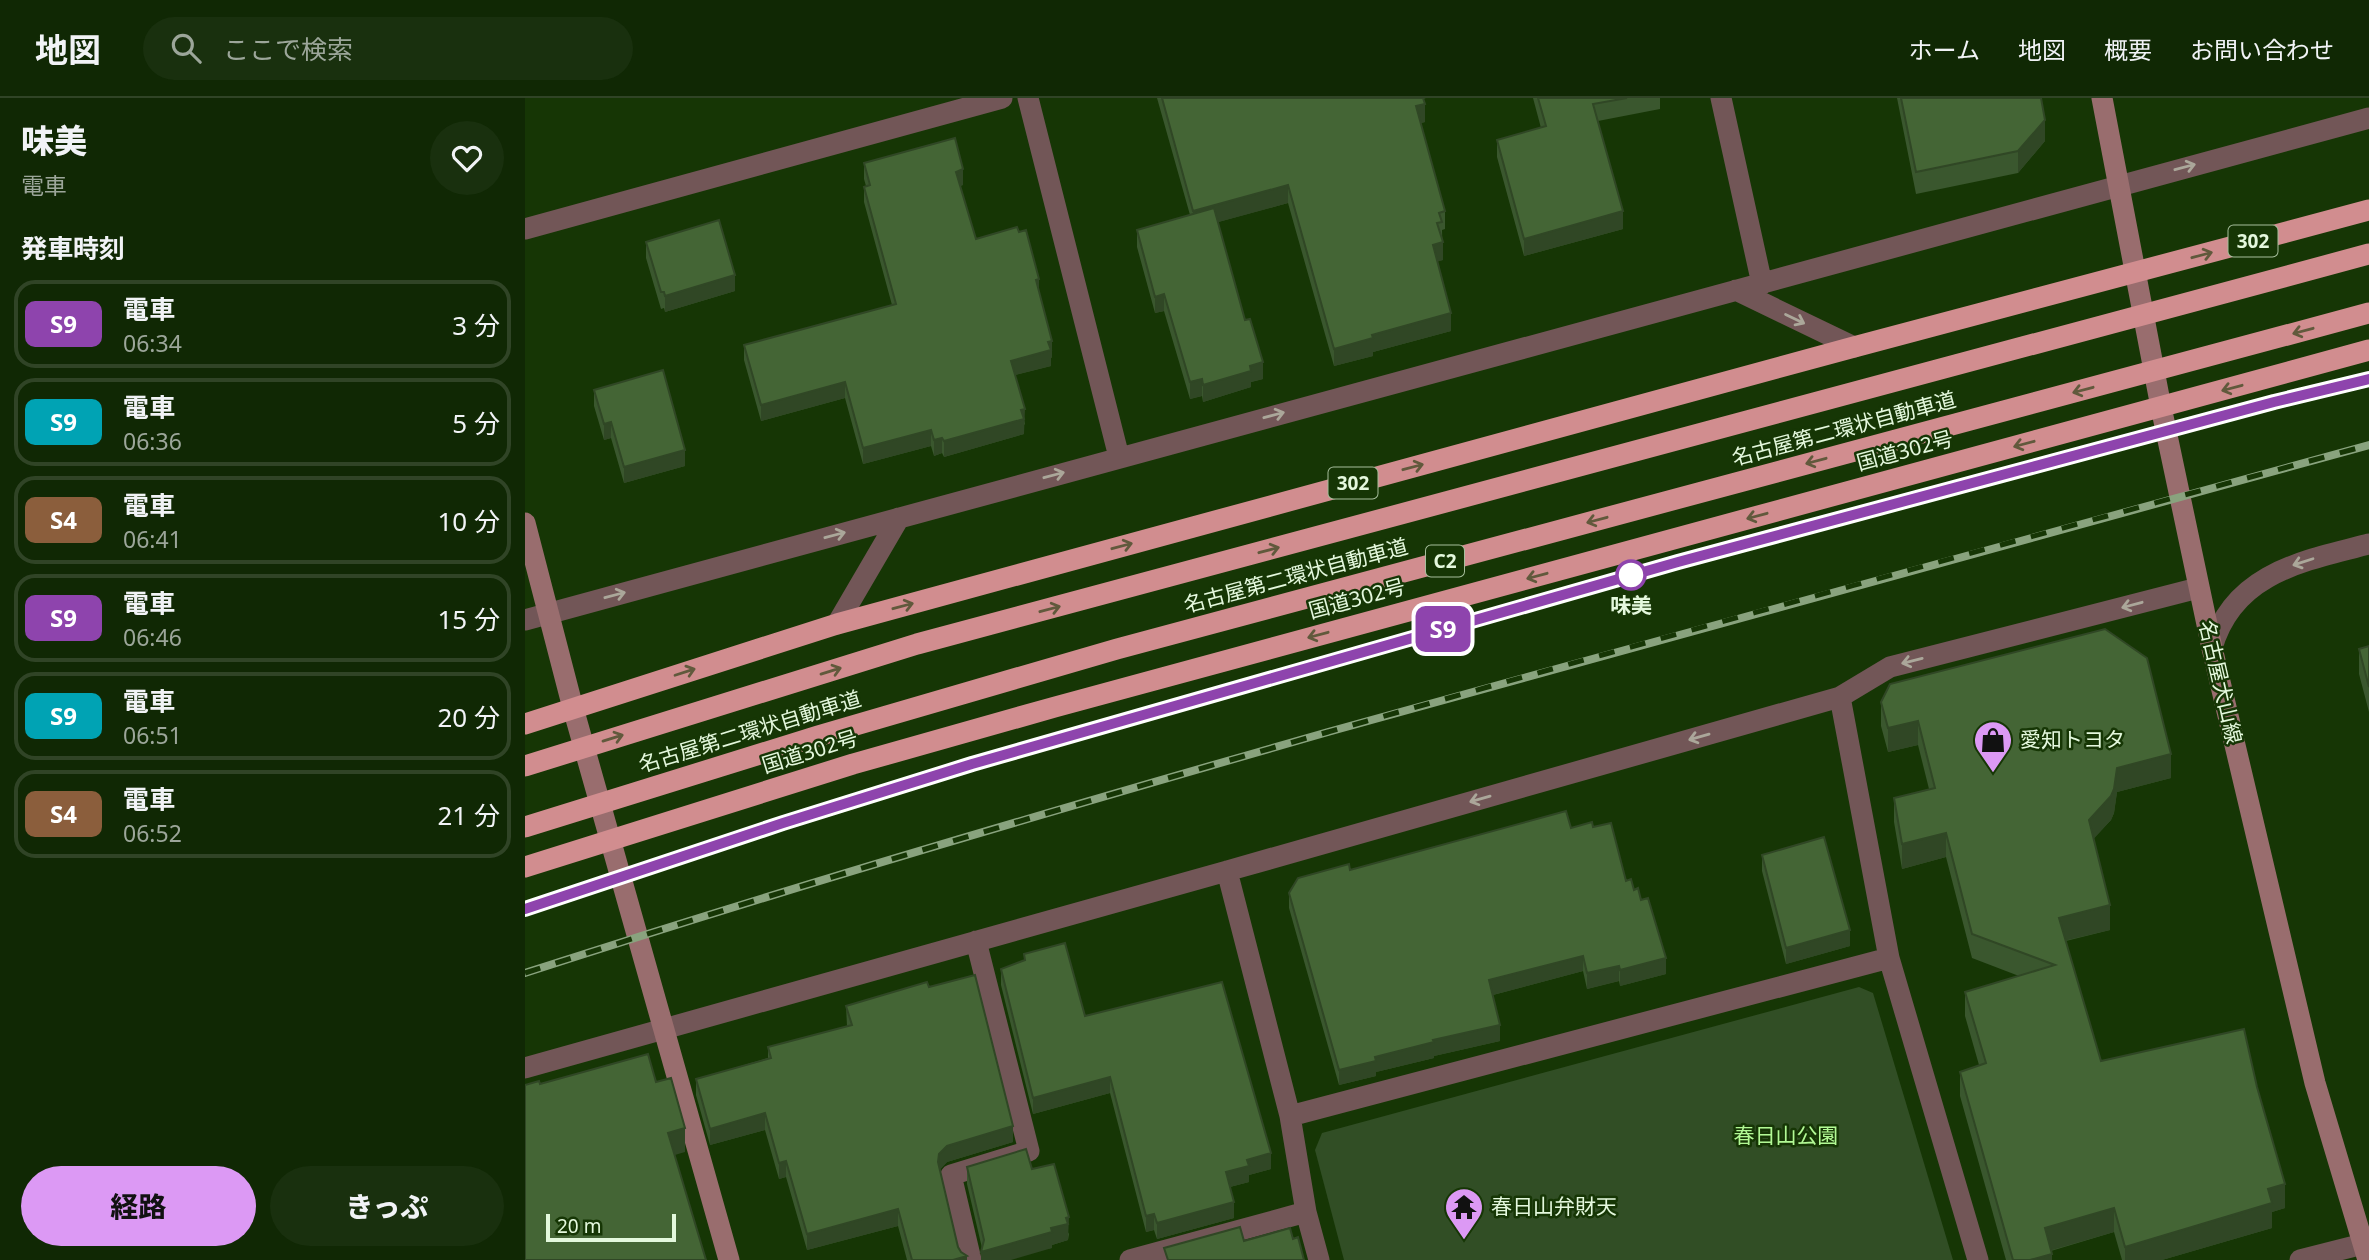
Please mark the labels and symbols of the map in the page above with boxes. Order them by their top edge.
one-way arrow [2173,160,2196,173]
road number: 302 [2229,225,2277,256]
one-way arrow [2191,247,2213,260]
one-way arrow [1784,313,1805,326]
one-way arrow [2292,325,2315,338]
one-way arrow [2221,382,2243,395]
one-way arrow [2073,384,2095,397]
street label: 名古屋第二環状自動車道 [1729,385,1959,471]
one-way arrow [1262,408,1284,421]
street label: 国道302号 [1853,424,1956,476]
one-way arrow [2013,438,2036,451]
one-way arrow [1805,456,1827,469]
one-way arrow [1401,460,1423,473]
one-way arrow [1042,468,1065,481]
road number: 302 [1329,468,1377,498]
one-way arrow [1746,511,1768,524]
one-way arrow [1586,515,1608,528]
one-way arrow [823,528,845,541]
street label: 名古屋第二環状自動車道 [1181,532,1411,618]
one-way arrow [1110,539,1133,552]
one-way arrow [1258,542,1280,555]
road number: C2 [1426,545,1464,576]
one-way arrow [2292,556,2314,569]
marker: 味美 [1616,560,1646,590]
one-way arrow [1526,570,1549,583]
street label: 国道302号 [1305,572,1408,624]
one-way arrow [603,588,626,601]
place label: 味美 [1610,591,1652,619]
one-way arrow [891,599,913,612]
one-way arrow [2121,599,2144,612]
one-way arrow [1038,602,1060,615]
line badge: S9 [1411,606,1475,652]
street label: 名古屋犬山線 [2193,617,2249,746]
one-way arrow [1307,630,1329,643]
one-way arrow [1901,655,1924,668]
one-way arrow [819,663,841,676]
one-way arrow [674,665,696,678]
street label: 名古屋第二環状自動車道 [635,684,864,778]
shop icon: 愛知トヨタ [1972,719,2014,774]
street label: 国道302号 [758,723,861,779]
place label: 愛知トヨタ [2020,725,2125,753]
one-way arrow [602,731,624,744]
one-way arrow [1688,731,1710,744]
one-way arrow [1469,794,1491,807]
park label: 春日山公園 [1734,1121,1839,1149]
temple icon: 春日山弁財天 [1443,1186,1485,1241]
place label: 春日山弁財天 [1491,1192,1617,1220]
scale bar [546,1211,675,1243]

